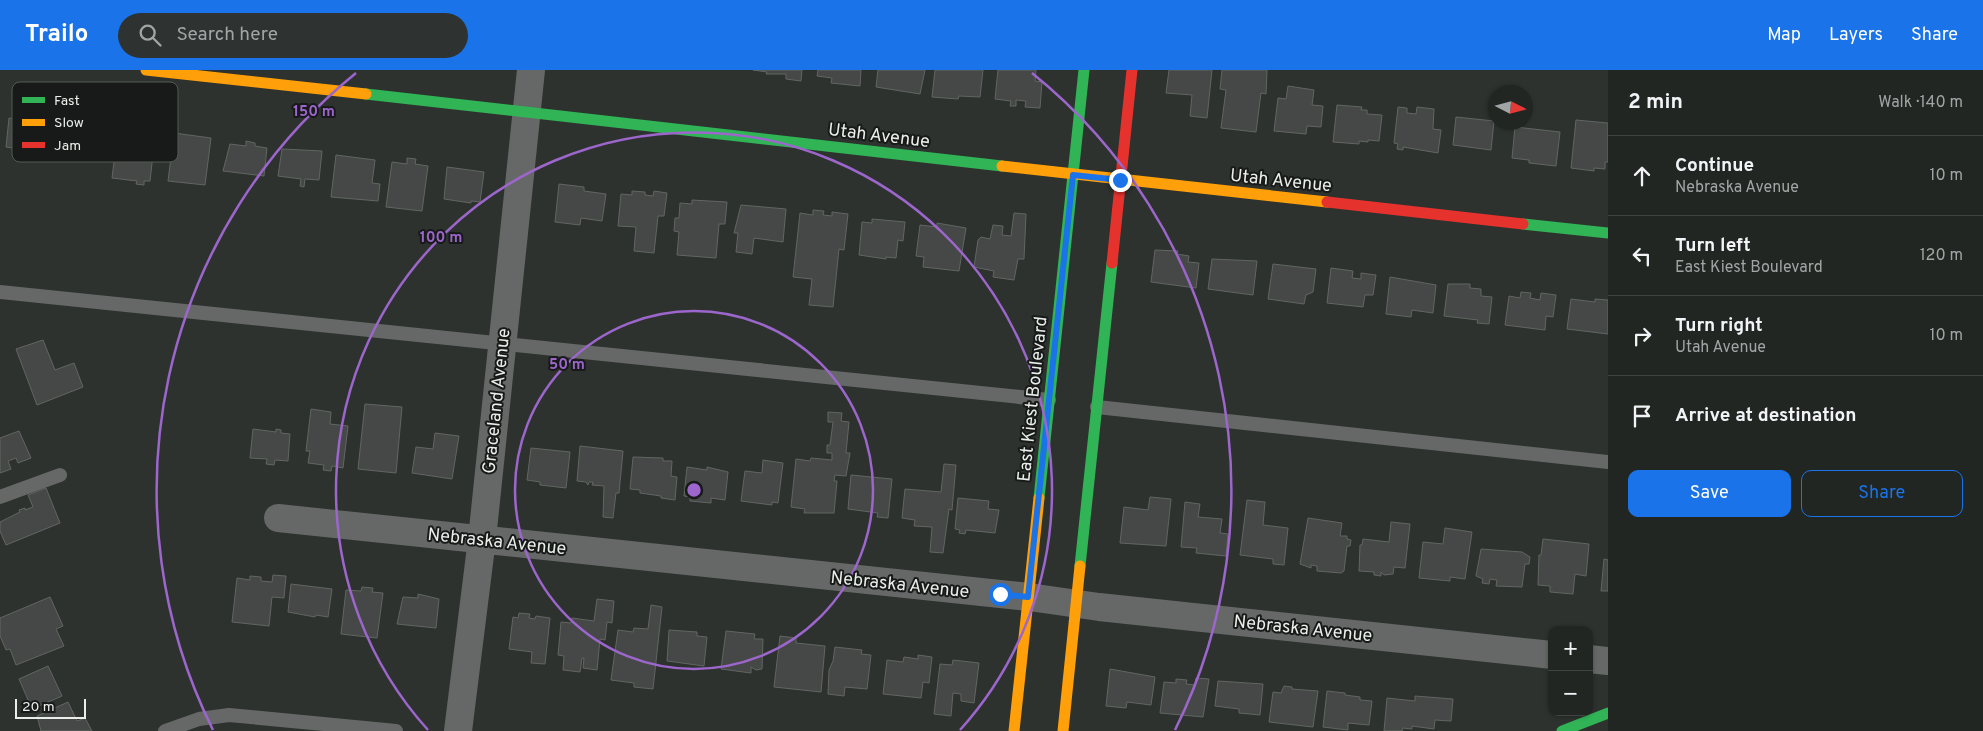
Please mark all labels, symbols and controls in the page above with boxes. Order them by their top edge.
search box [118,13,468,58]
text: Trailo [25,20,88,50]
icon: search [136,21,164,49]
text: Search here [176,23,278,47]
text: Map [1767,24,1801,47]
text: Layers [1829,24,1883,47]
text: Share [1911,24,1958,47]
legend [12,82,178,162]
north arrow [1488,85,1533,130]
text: 2 min [1628,89,1683,116]
text: Fast [54,93,80,110]
text: Walk · 140 m [1878,93,1963,113]
text: 150 m [293,103,335,122]
text: Slow [54,115,84,132]
street label: Utah Avenue [827,119,931,154]
text: Jam [54,138,81,155]
text: Continue [1675,154,1754,178]
icon: ahead [1628,162,1656,190]
street label: Utah Avenue [1229,165,1333,198]
text: 10 m [1929,166,1963,186]
route end [1109,169,1132,192]
text: Nebraska Avenue [1675,178,1799,198]
text: 100 m [420,229,462,248]
text: Turn left [1675,234,1751,258]
icon: left [1628,242,1656,270]
text: 120 m [1920,246,1963,266]
text: East Kiest Boulevard [1675,258,1823,278]
text: Turn right [1675,314,1763,338]
street label: East Kiest Boulevard [1013,315,1054,483]
icon: right [1628,322,1656,350]
text: 10 m [1929,326,1963,346]
street label: Graceland Avenue [478,327,517,475]
text: Utah Avenue [1675,338,1766,358]
text: 50 m [549,356,585,375]
icon: arrive [1628,402,1656,430]
text: Arrive at destination [1675,404,1856,428]
button: Save [1628,470,1791,517]
button: Share [1801,470,1963,517]
centre of rings [685,481,703,499]
street label: Nebraska Avenue [426,524,567,561]
street label: Nebraska Avenue [829,567,970,604]
route start [989,583,1012,606]
street label: Nebraska Avenue [1232,611,1373,648]
map controls [1548,626,1593,716]
button: + [1548,626,1593,671]
button: − [1548,671,1593,716]
scale bar [15,696,86,719]
text: 20 m [22,699,55,716]

